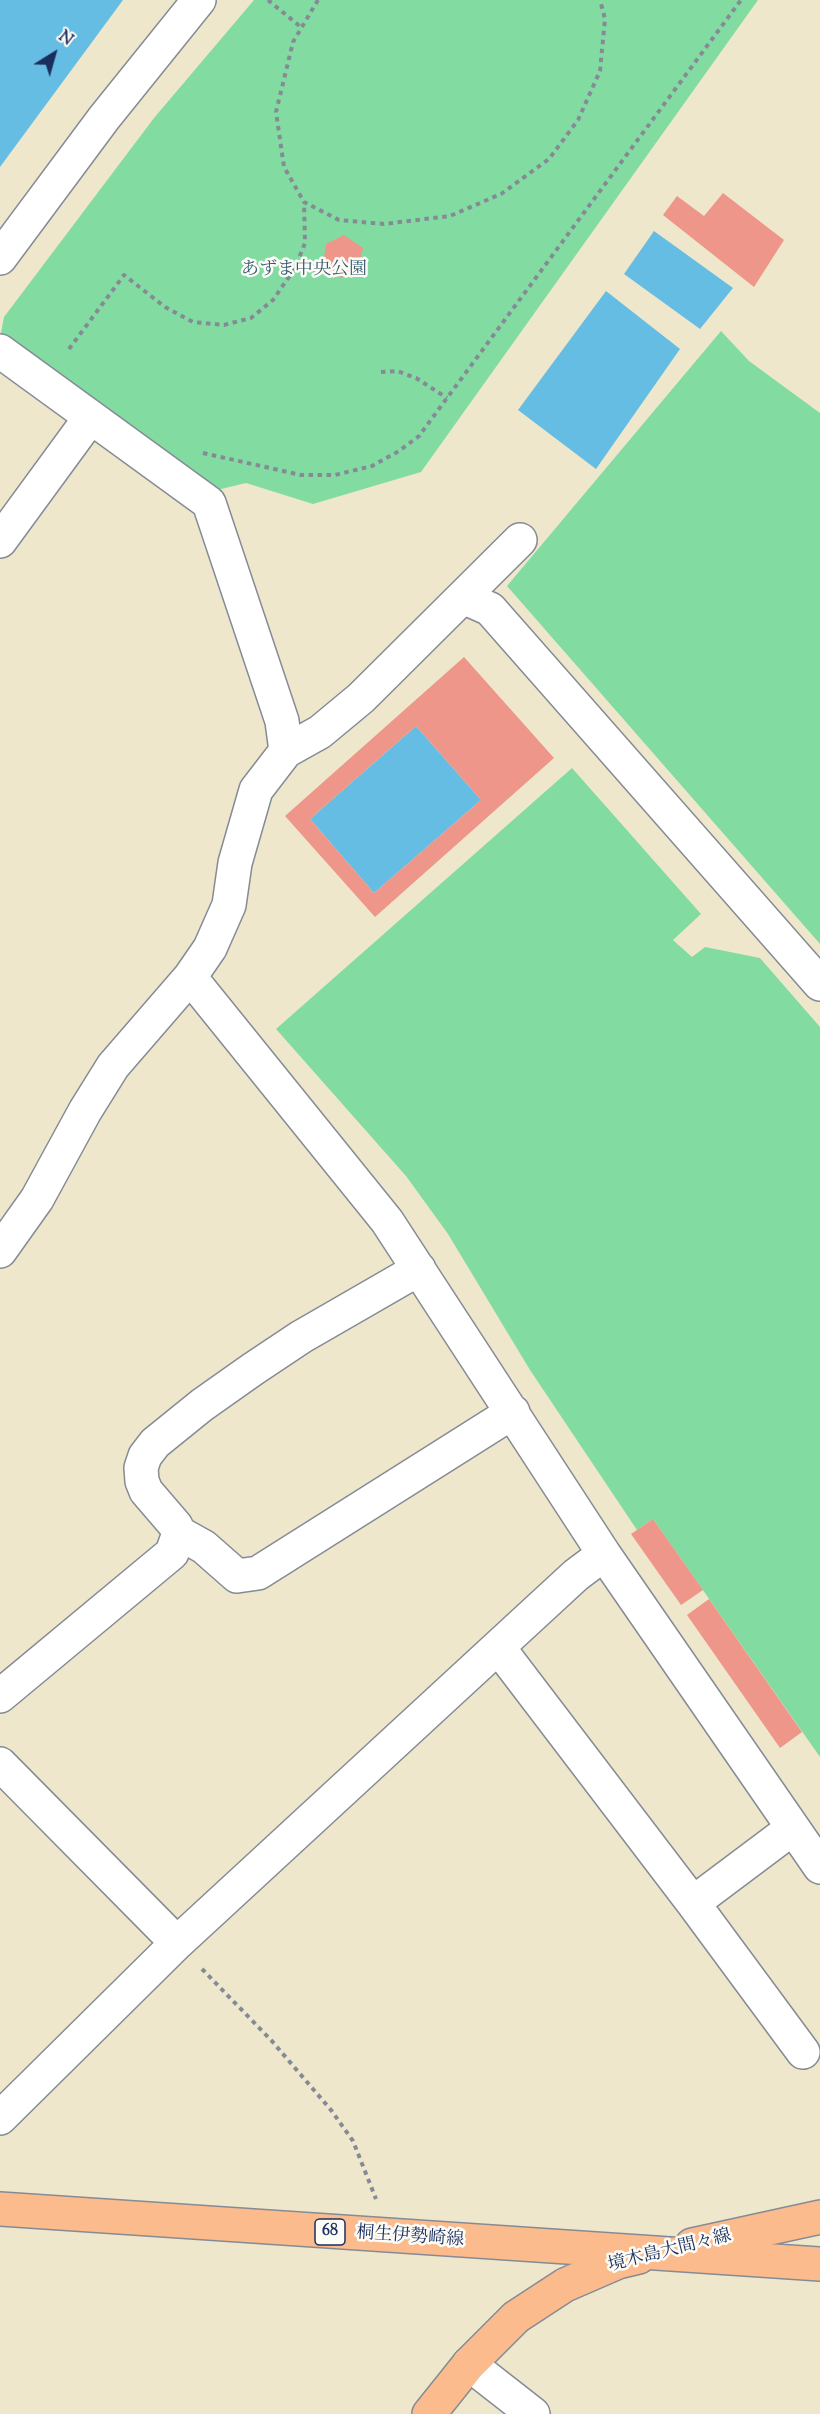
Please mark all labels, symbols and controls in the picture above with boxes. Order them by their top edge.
north arrow [24,24,84,84]
text: N [53,26,77,52]
park label: あずま中央公園 [241,260,367,282]
road number: 68 [315,2219,345,2245]
street label: 桐生伊勢崎線 [355,2223,465,2253]
street label: 境木島大間々線 [606,2226,734,2278]

